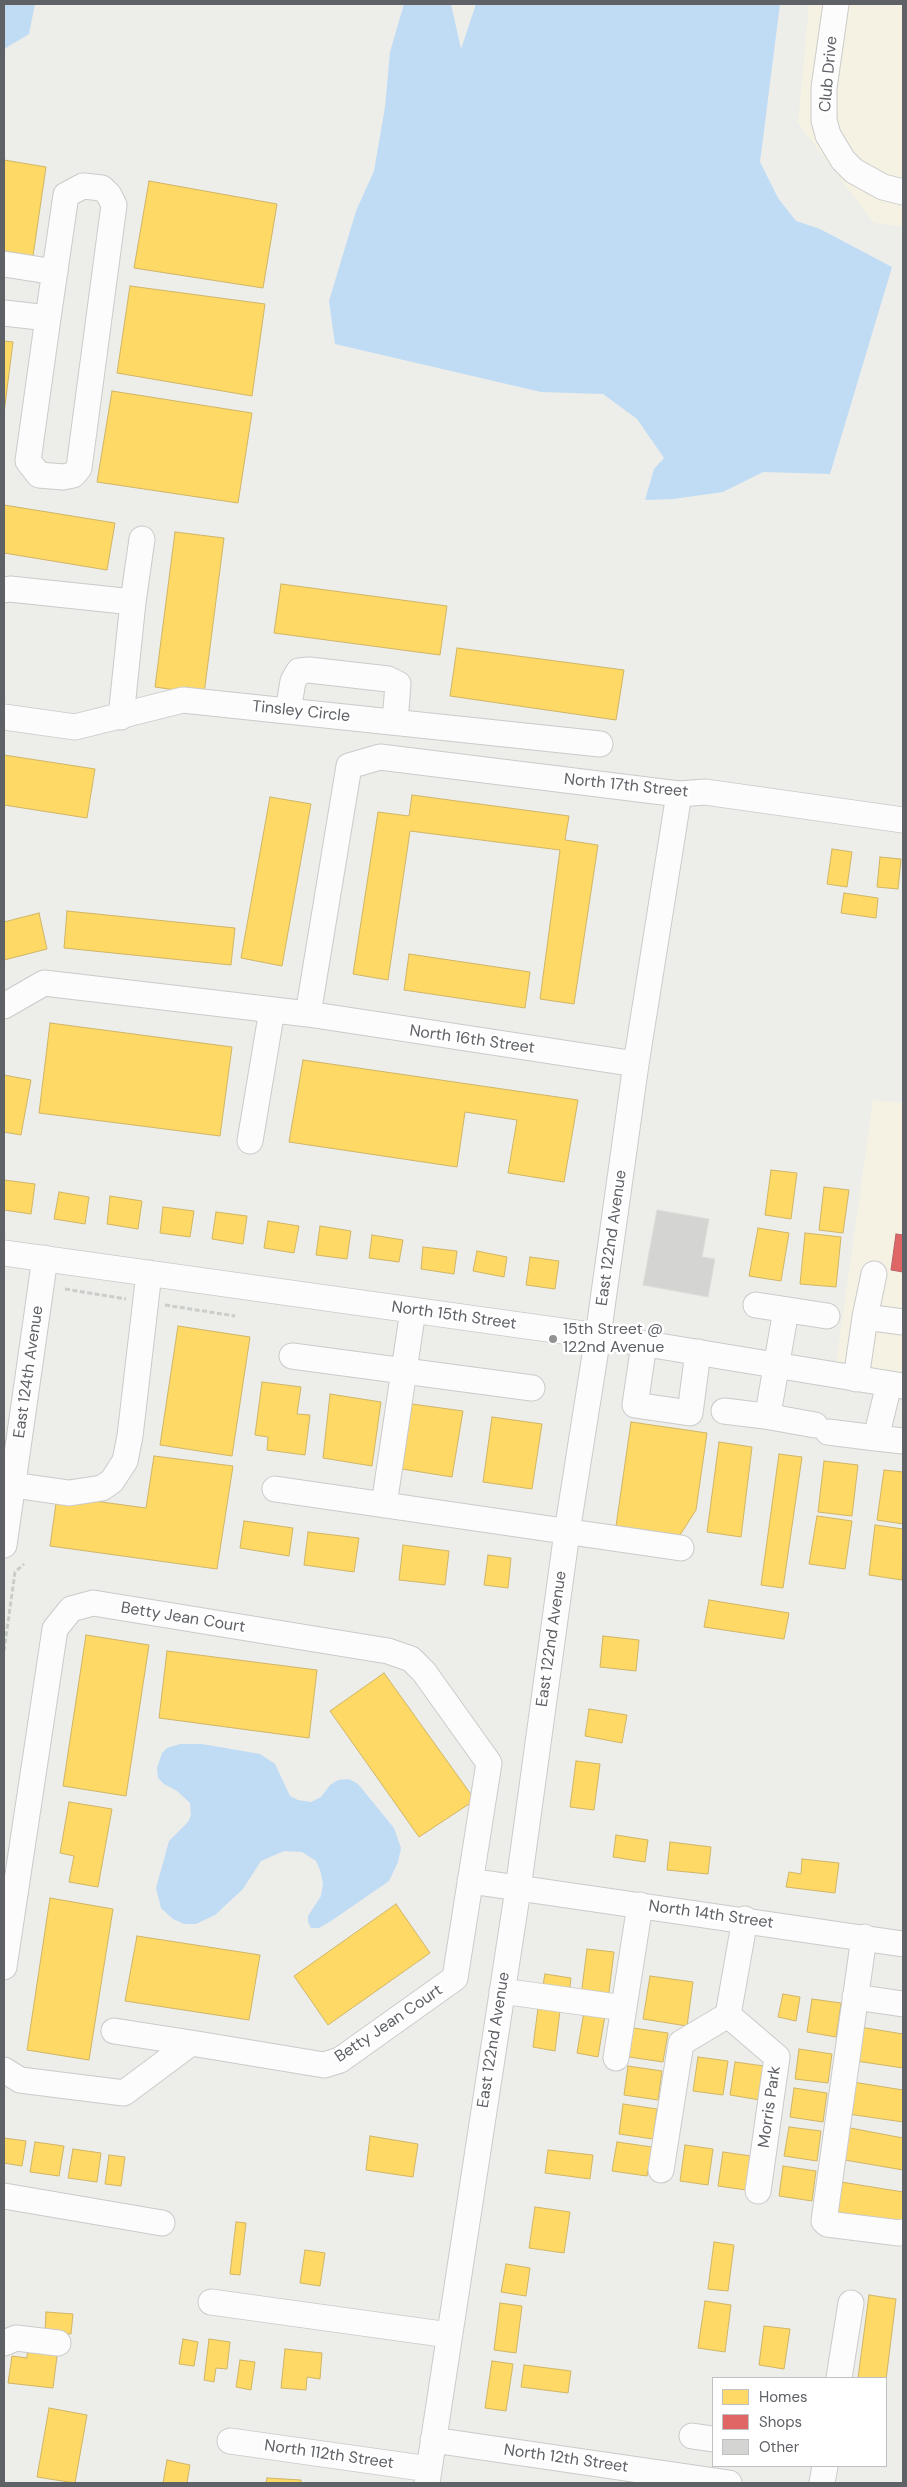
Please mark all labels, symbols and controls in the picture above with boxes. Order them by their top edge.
street label: Club Drive [816,35,842,113]
street label: Tinsley Circle [251,697,351,727]
street label: North 17th Street [563,770,689,802]
street label: North 16th Street [408,1022,536,1058]
street label: East 122nd Avenue [593,1169,631,1307]
street label: North 15th Street [390,1298,518,1334]
street label: East 124th Avenue [10,1304,48,1440]
place label: 15th Street @ 122nd Avenue [563,1320,664,1358]
marker: 15th Street @ 122nd Avenue [547,1333,559,1345]
street label: East 122nd Avenue [533,1570,571,1708]
street label: Betty Jean Court [119,1599,247,1637]
street label: North 14th Street [647,1897,775,1933]
street label: East 122nd Avenue [474,1971,514,2109]
street label: Betty Jean Court [332,1981,446,2067]
street label: Morris Park [755,2065,785,2149]
legend [712,2377,887,2467]
text: Homes [759,2387,808,2407]
text: Shops [759,2412,802,2432]
street label: North 112th Street [263,2436,395,2474]
text: Other [759,2437,799,2457]
street label: North 12th Street [503,2441,629,2477]

